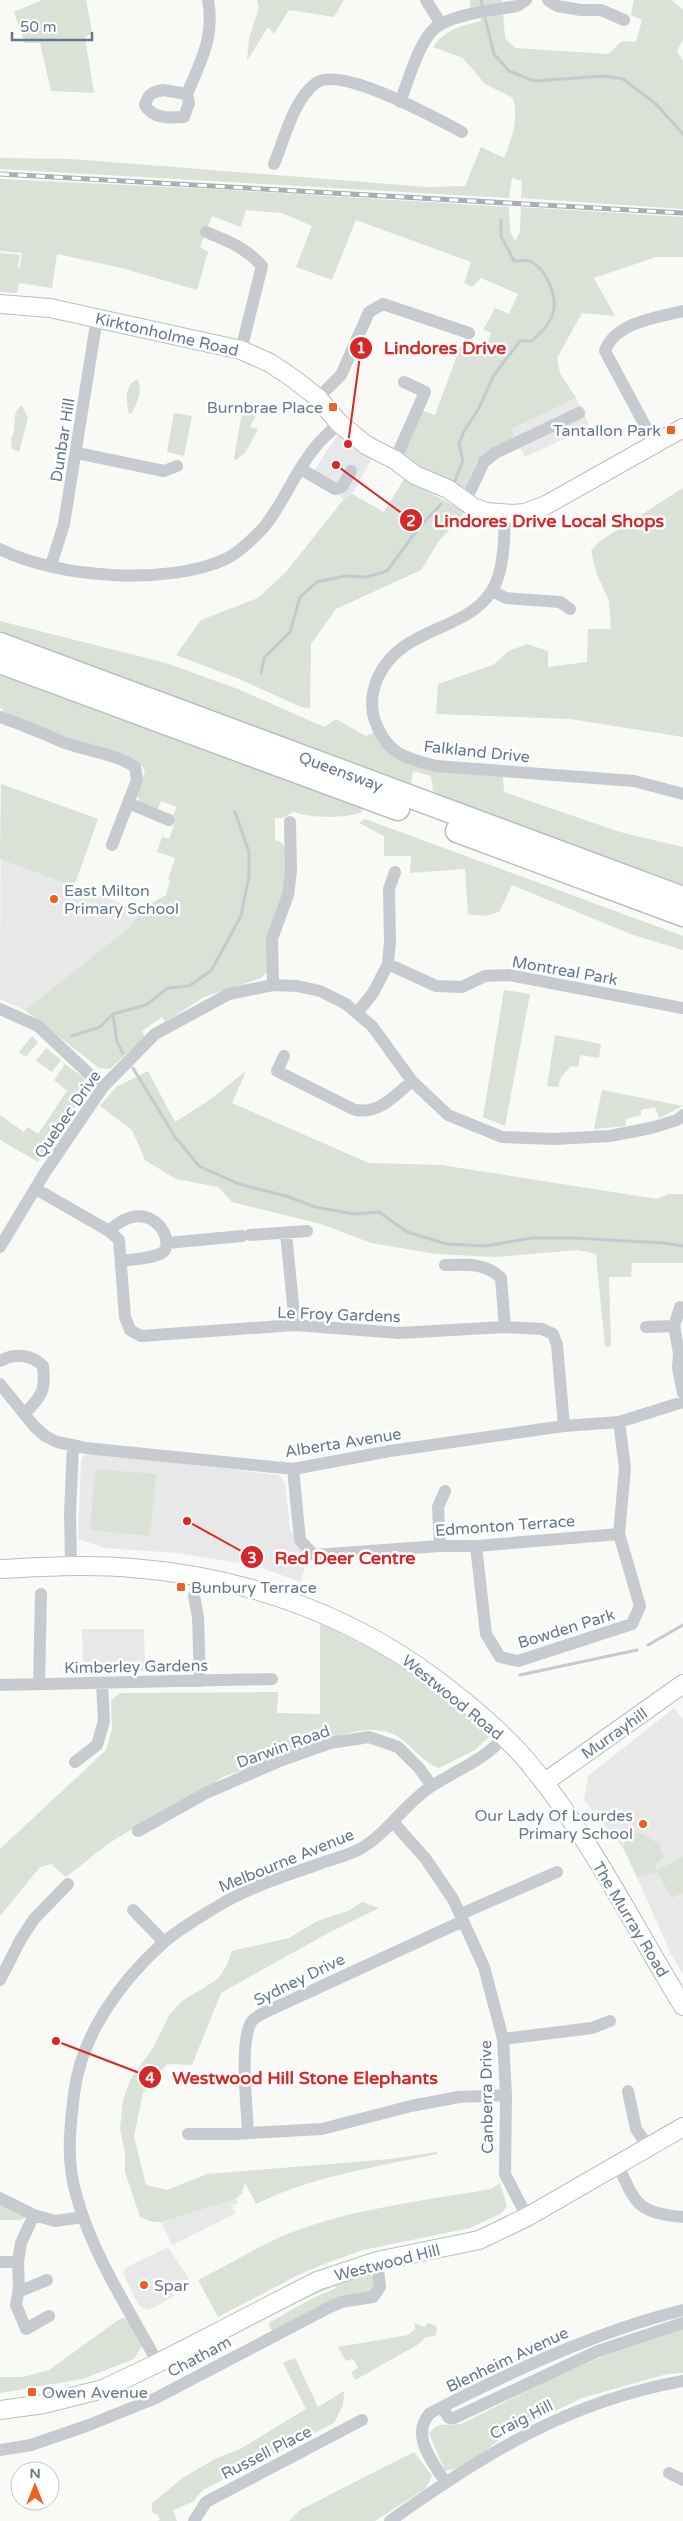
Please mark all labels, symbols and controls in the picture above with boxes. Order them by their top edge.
scale bar [12,10,92,42]
text: 50 m [20,18,57,36]
street label: Kirktonholme Road [93,309,240,361]
callout: Lindores Drive [349,332,516,365]
text: Lindores Drive [384,337,506,359]
text: 1 [356,339,366,357]
street label: Dunbar Hill [46,397,79,484]
place label: Burnbrae Place [207,398,323,418]
marker: Burnbrae Place [327,401,339,413]
place label: Tantallon Park [553,421,661,441]
marker: Tantallon Park [665,424,677,436]
callout: Lindores Drive Local Shops [399,504,674,537]
text: Lindores Drive Local Shops [434,510,665,532]
text: 2 [406,512,416,530]
street label: Falkland Drive [423,736,531,768]
street label: Queensway [296,747,386,797]
place label: East Milton Primary School [64,881,179,919]
marker: East Milton Primary School [48,893,60,905]
street label: Montreal Park [510,952,619,990]
street label: Quebec Drive [30,1067,106,1162]
street label: Le Froy Gardens [277,1303,401,1327]
street label: Alberta Avenue [283,1424,403,1462]
street label: Edmonton Terrace [434,1511,576,1541]
callout: Red Deer Centre [239,1541,425,1574]
text: Red Deer Centre [274,1547,416,1569]
text: 3 [247,1549,257,1567]
place label: Bunbury Terrace [191,1578,317,1598]
marker: Bunbury Terrace [175,1581,187,1593]
street label: Bowden Park [515,1605,617,1653]
street label: Westwood Road [398,1651,507,1745]
street label: Kimberley Gardens [64,1656,208,1678]
street label: Murrayhill [578,1704,652,1764]
street label: Darwin Road [234,1721,333,1773]
place label: Our Lady Of Lourdes Primary School [474,1806,633,1844]
marker: Our Lady Of Lourdes Primary School [637,1818,649,1830]
street label: Melbourne Avenue [216,1825,357,1897]
street label: The Murray Road [588,1858,673,1981]
street label: Sydney Drive [251,1949,348,2011]
street label: Canberra Drive [476,2040,498,2154]
callout: Westwood Hill Stone Elephants [137,2061,448,2094]
text: Westwood Hill Stone Elephants [172,2067,438,2089]
text: 4 [145,2069,155,2087]
street label: Westwood Hill [332,2240,442,2286]
place label: Spar [154,2276,190,2296]
marker: Spar [138,2279,150,2291]
street label: Blenheim Avenue [443,2323,572,2397]
street label: Chatham [164,2332,235,2382]
place label: Owen Avenue [42,2383,148,2403]
marker: Owen Avenue [26,2386,38,2398]
street label: Craig Hill [487,2395,556,2444]
street label: Russell Place [218,2422,315,2484]
north arrow [10,2461,60,2511]
text: N [29,2465,41,2482]

